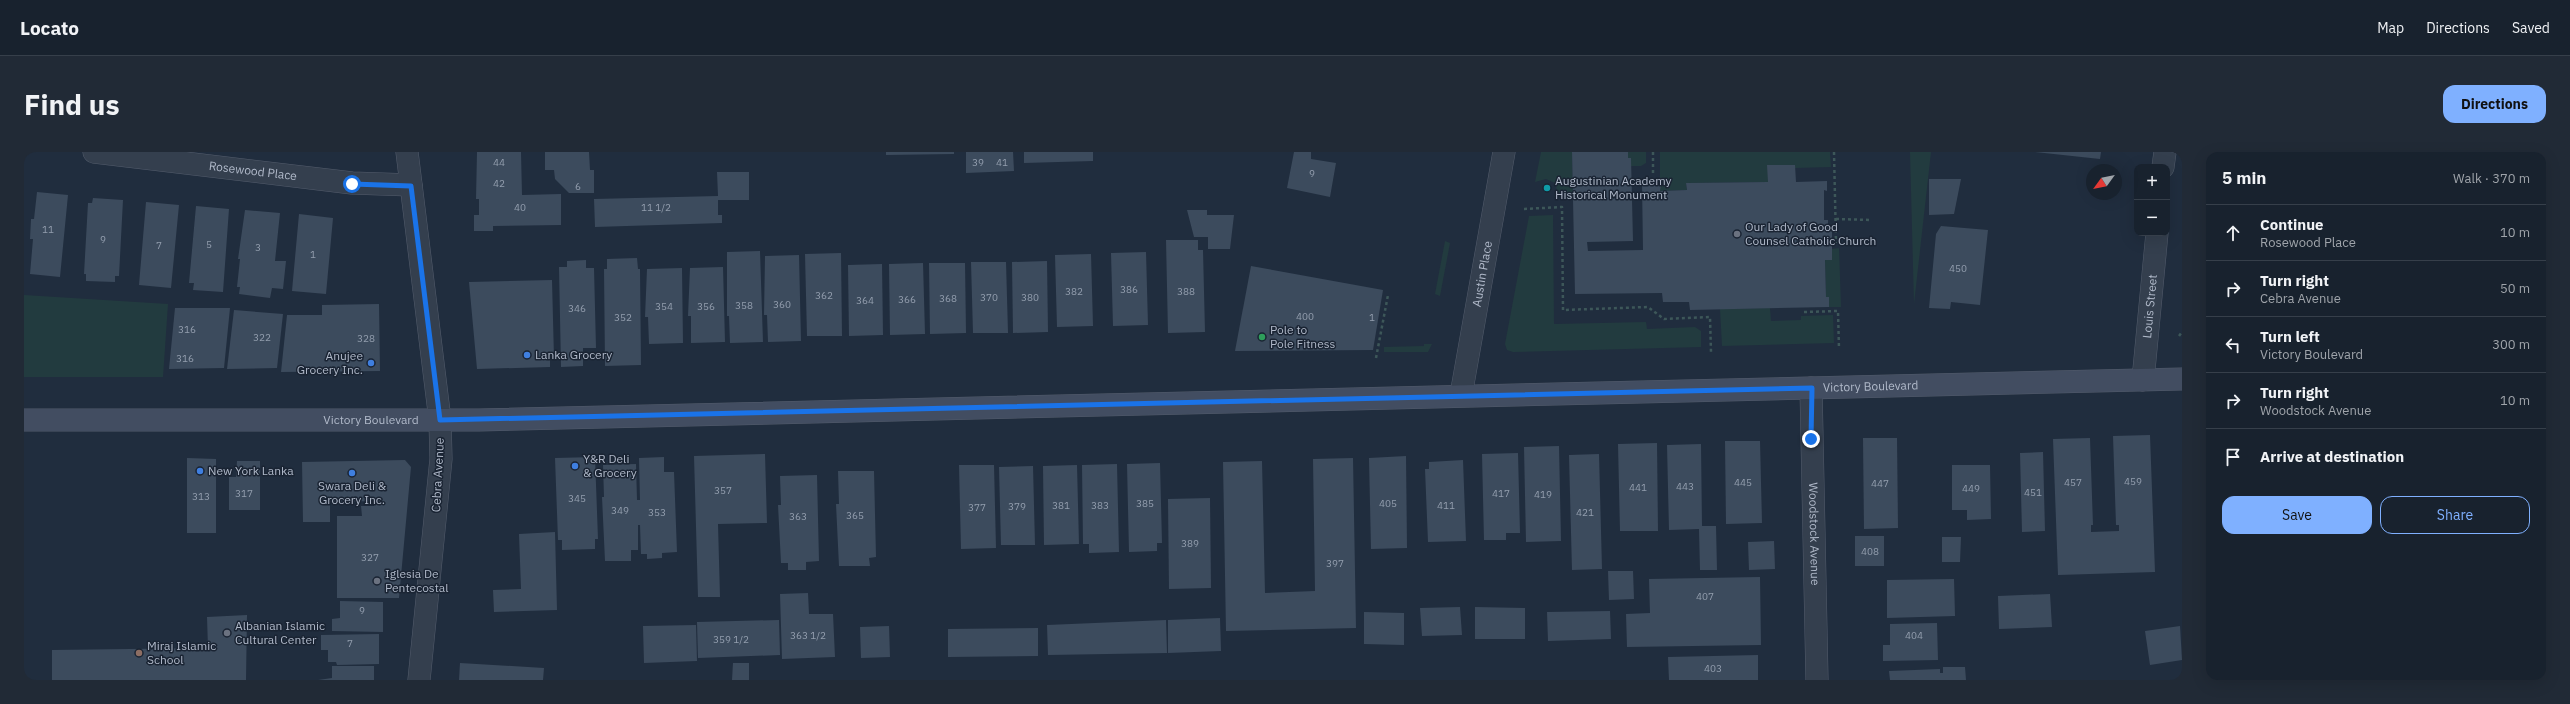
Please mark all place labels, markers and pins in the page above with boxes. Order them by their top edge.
place label: Augustinian Academy Historical Monument [1555,173,1672,202]
marker: Augustinian Academy Historical Monument [1542,183,1552,193]
place label: Our Lady of Good Counsel Catholic Church [1745,219,1876,248]
marker: Our Lady of Good Counsel Catholic Church [1732,229,1742,239]
place label: Pole to Pole Fitness [1270,322,1336,351]
marker: Pole to Pole Fitness [1257,332,1267,342]
place label: Lanka Grocery [535,347,612,362]
place label: Anujee Grocery Inc. [297,348,363,377]
marker: Lanka Grocery [522,350,532,360]
marker: Anujee Grocery Inc. [366,358,376,368]
place label: Y&R Deli & Grocery [583,451,637,480]
marker: Y&R Deli & Grocery [570,461,580,471]
place label: New York Lanka [208,463,294,478]
marker: New York Lanka [195,466,205,476]
marker: Swara Deli & Grocery Inc. [347,468,357,478]
place label: Swara Deli & Grocery Inc. [318,478,387,507]
place label: Iglesia De Pentecostal [385,566,449,595]
marker: Iglesia De Pentecostal [372,576,382,586]
place label: Albanian Islamic Cultural Center [235,618,325,647]
marker: Albanian Islamic Cultural Center [222,628,232,638]
place label: Miraj Islamic School [147,638,216,667]
marker: Miraj Islamic School [134,648,144,658]

